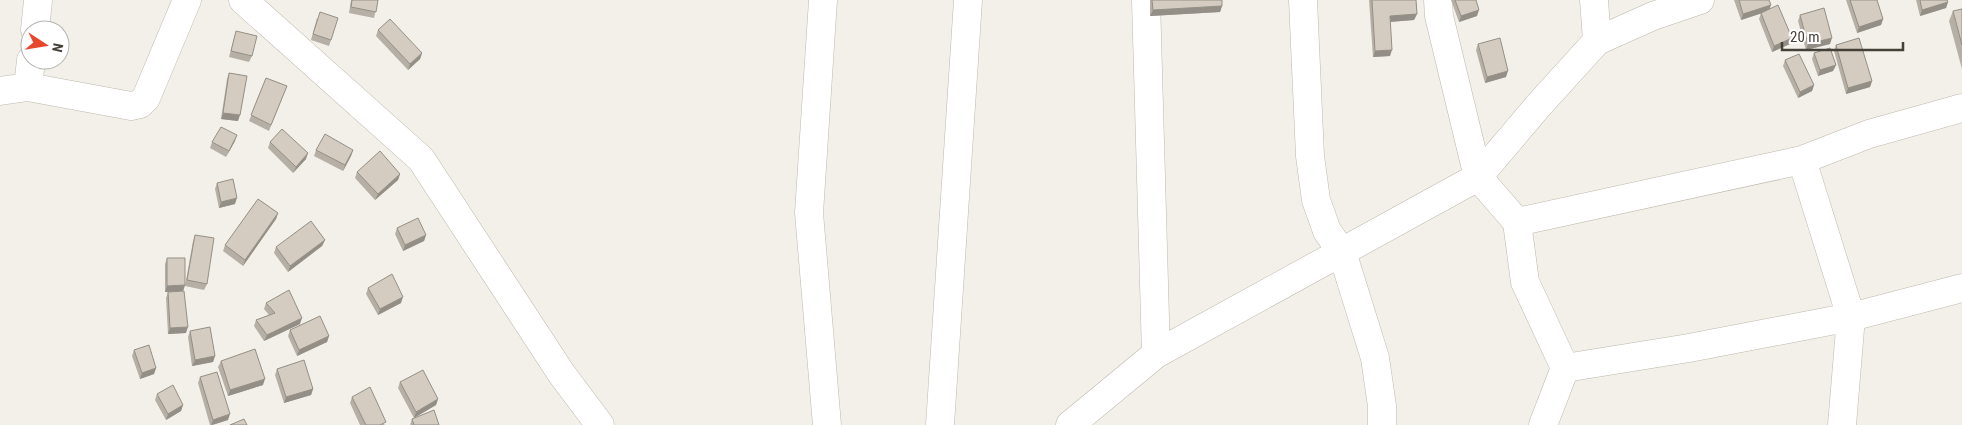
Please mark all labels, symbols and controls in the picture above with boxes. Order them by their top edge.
north arrow [20,20,70,70]
scale bar [1782,20,1903,52]
text: 20 m [1790,28,1820,46]
text: N [49,42,66,54]

